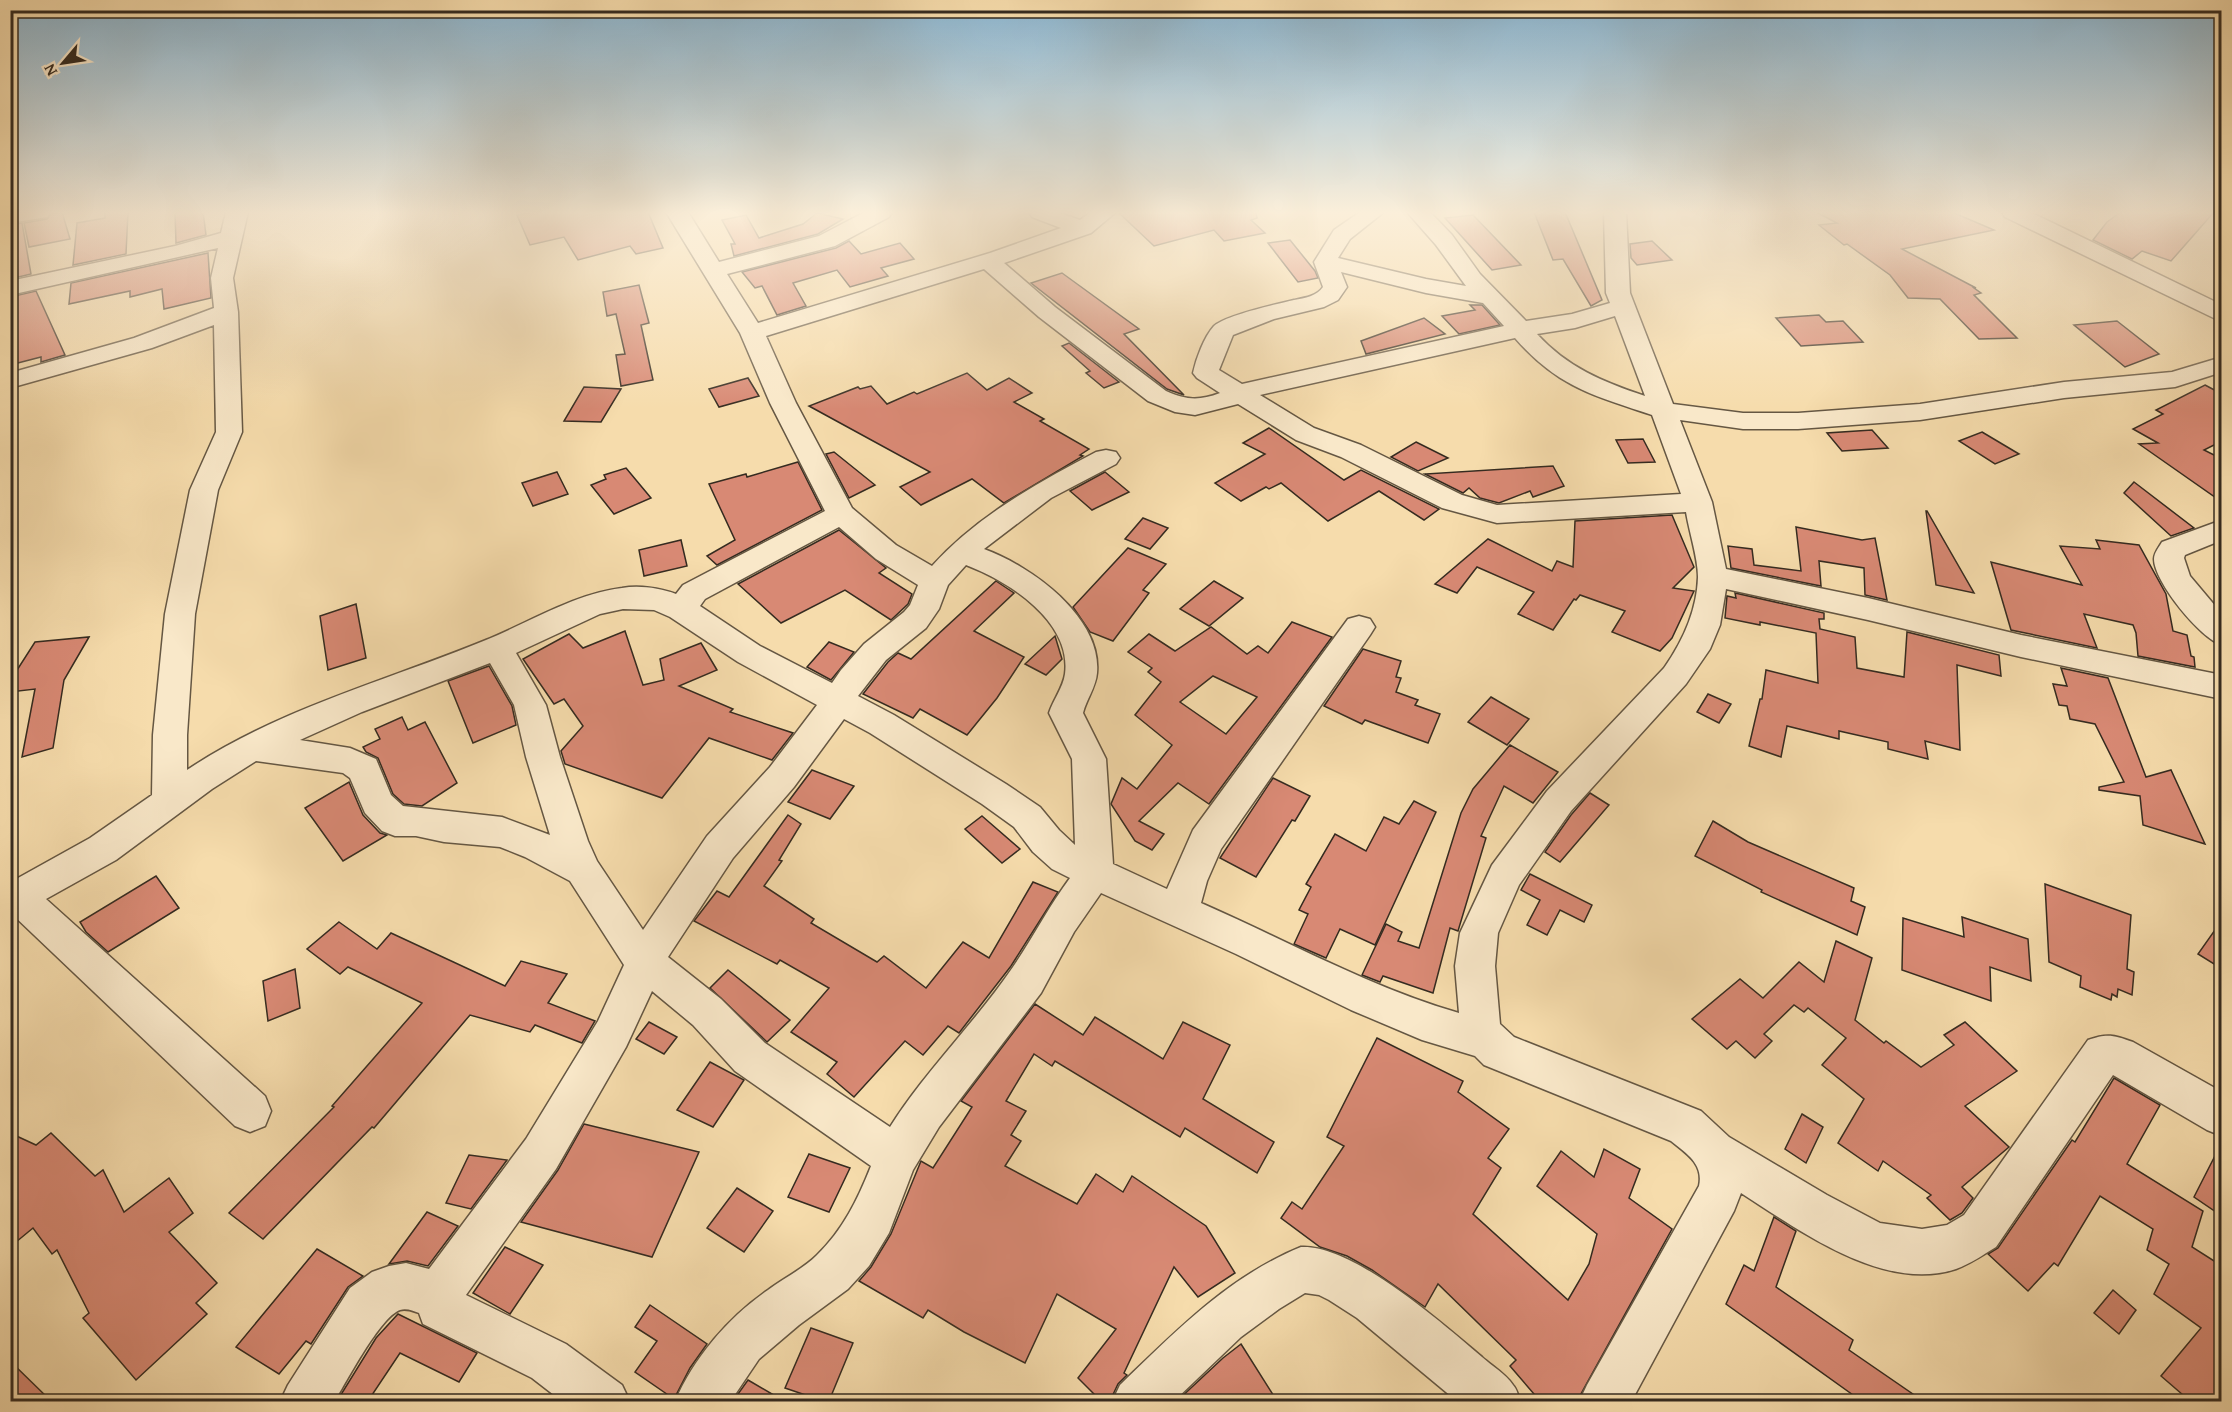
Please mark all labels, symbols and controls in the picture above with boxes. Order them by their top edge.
north arrow [33,33,93,93]
text: N [37,60,63,81]

